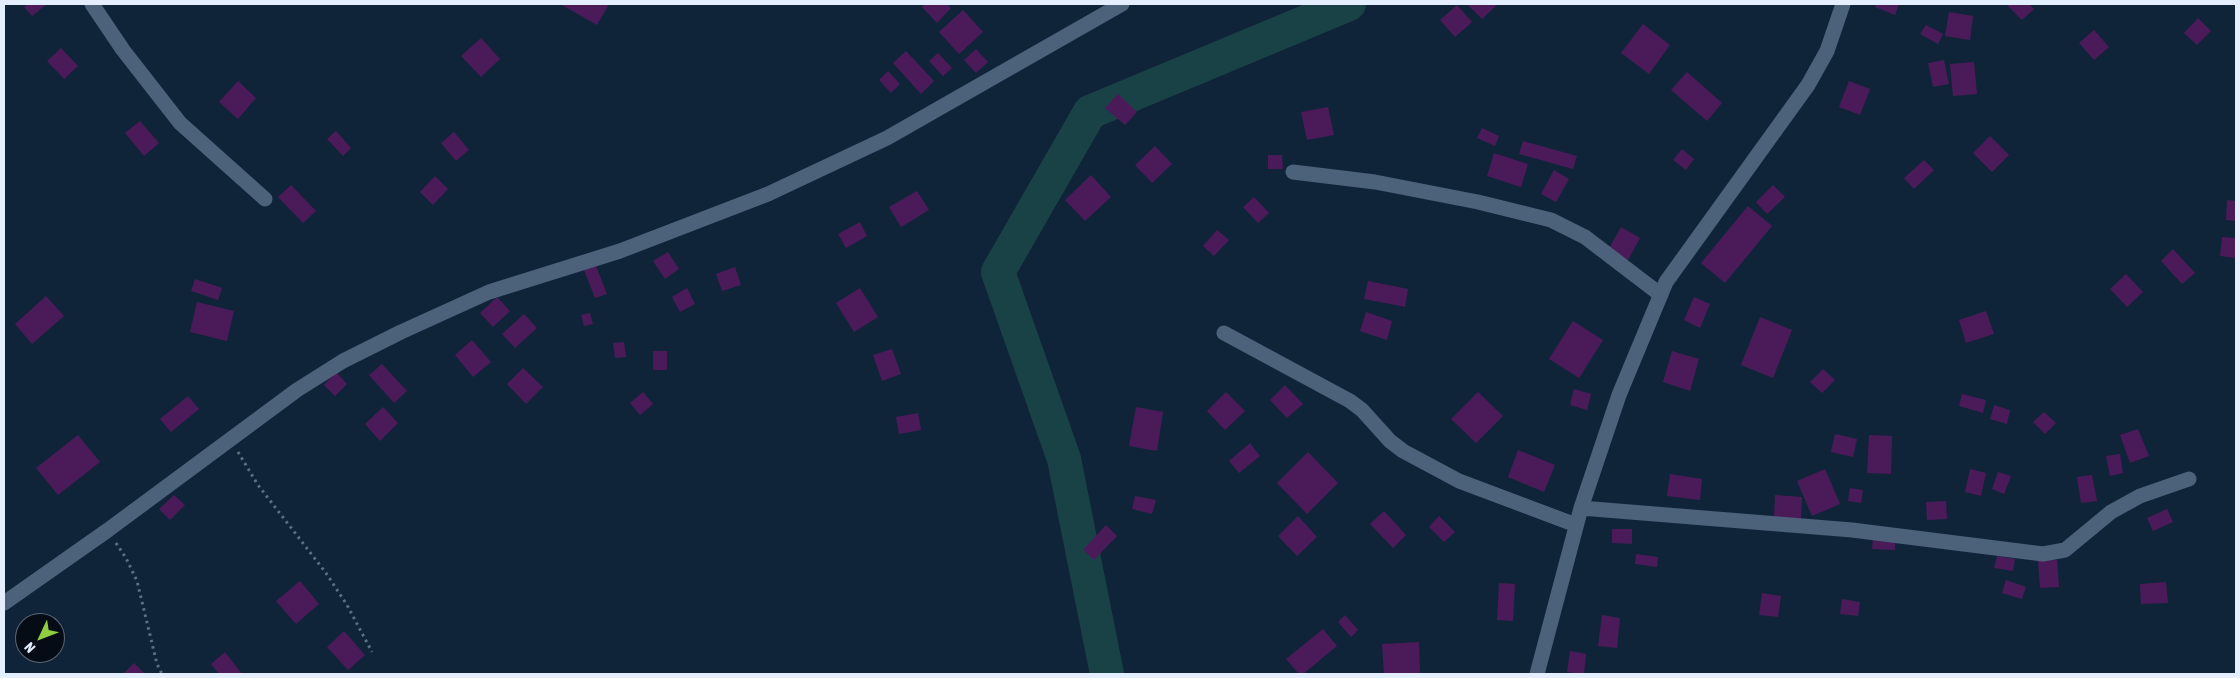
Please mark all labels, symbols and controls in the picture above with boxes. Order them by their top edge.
north arrow [15,613,65,663]
text: N [21,639,38,656]

